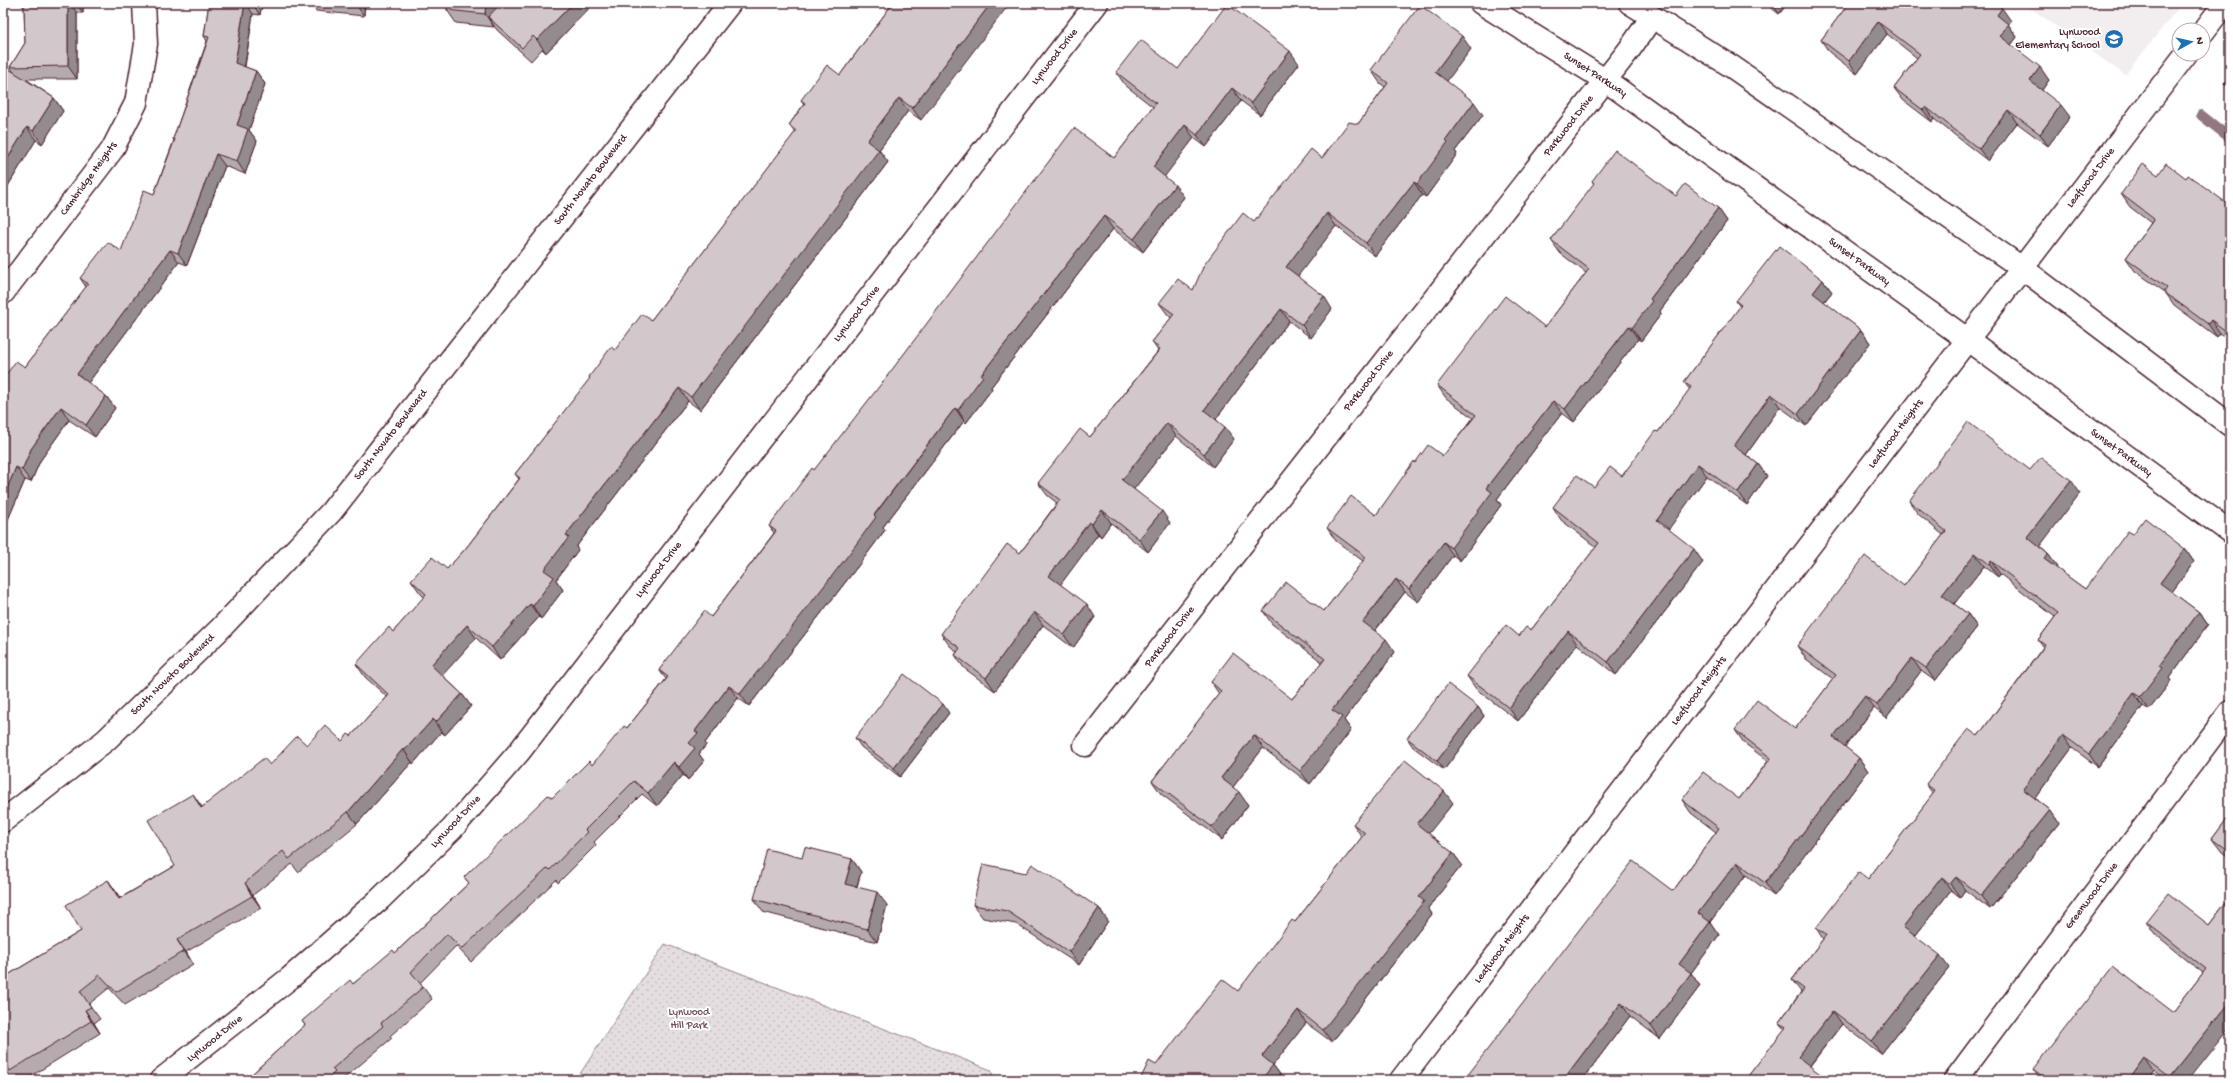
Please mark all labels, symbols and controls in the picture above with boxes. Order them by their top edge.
north arrow [2171,22,2211,62]
street label: Lynwood Drive [1029,26,1081,87]
place label: Lynwood Elementary School [2015,27,2102,52]
school or university icon: Lynwood Elementary School [2103,28,2125,50]
text: N [2192,36,2205,45]
street label: Sunset Parkway [1561,50,1630,100]
street label: Parkwood Drive [1541,93,1597,160]
street label: South Novato Boulevard [552,131,631,228]
street label: Cambridge Heights [58,139,120,218]
street label: Leafwood Drive [2064,145,2118,210]
street label: Sunset Parkway [1826,236,1893,289]
street label: Lynwood Drive [831,283,883,344]
street label: Parkwood Drive [1341,348,1397,415]
street label: South Novato Boulevard [352,386,431,483]
street label: Leafwood Heights [1865,396,1926,471]
street label: Sunset Parkway [2088,427,2155,480]
street label: Lynwood Drive [633,539,685,600]
street label: Parkwood Drive [1142,604,1198,671]
street label: South Novato Boulevard [129,631,218,718]
street label: Leafwood Heights [1668,653,1729,728]
street label: Lynwood Drive [429,793,484,851]
street label: Greenwood Drive [2063,860,2121,932]
street label: Leafwood Heights [1471,911,1532,986]
park label: Lynwood Hill Park [668,1007,711,1032]
street label: Lynwood Drive [185,1013,245,1065]

